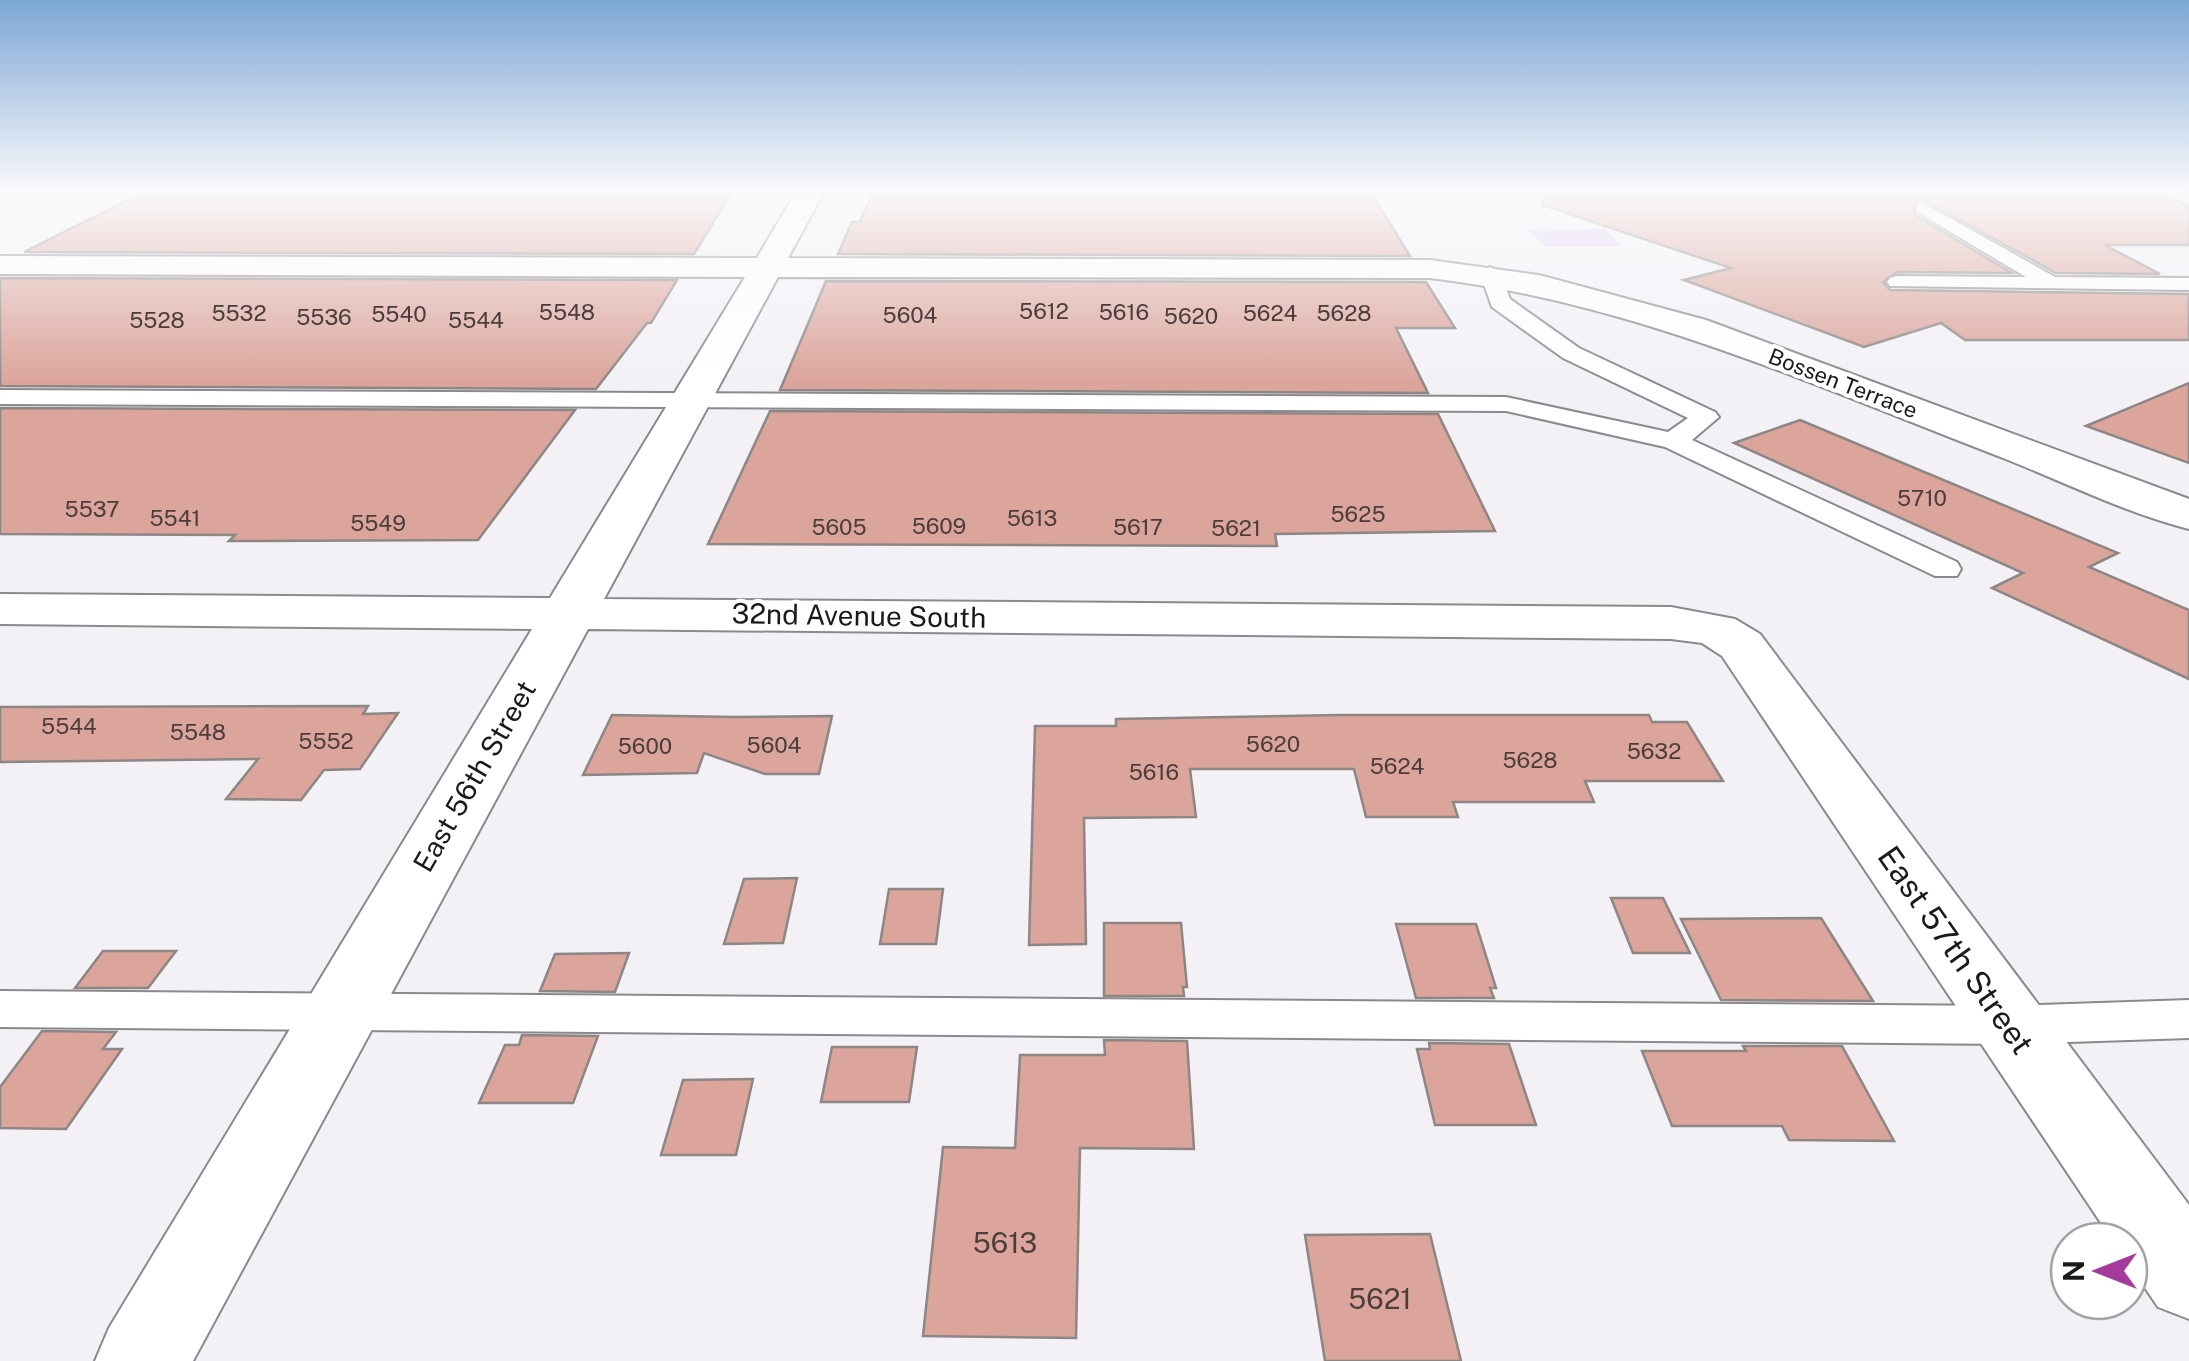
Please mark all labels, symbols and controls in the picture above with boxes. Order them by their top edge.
house number: 5612 [1019,298,1069,324]
house number: 5548 [539,299,595,325]
house number: 5616 [1099,299,1149,325]
house number: 5532 [211,300,267,326]
house number: 5624 [1243,300,1298,326]
house number: 5628 [1316,300,1372,326]
house number: 5540 [371,301,427,327]
house number: 5604 [883,302,938,328]
house number: 5620 [1164,303,1218,329]
house number: 5536 [296,304,352,330]
house number: 5528 [129,307,185,333]
house number: 5544 [448,307,504,333]
street label: Bossen Terrace [1765,343,1921,423]
house number: 5710 [1897,485,1947,511]
house number: 5537 [65,496,119,522]
house number: 5625 [1331,501,1386,527]
house number: 5541 [150,505,200,531]
house number: 5613 [1007,505,1057,531]
house number: 5549 [350,510,406,536]
house number: 5609 [912,513,966,539]
house number: 5605 [811,514,867,540]
house number: 5617 [1113,514,1163,540]
house number: 5621 [1211,515,1261,541]
street label: 32nd Avenue South [731,596,987,634]
street label: East 56th Street [406,675,542,877]
house number: 5544 [41,713,97,739]
house number: 5548 [170,719,226,745]
house number: 5552 [298,728,354,754]
house number: 5620 [1246,731,1300,757]
house number: 5604 [747,732,802,758]
house number: 5600 [618,733,672,759]
house number: 5632 [1627,738,1681,764]
house number: 5628 [1502,747,1558,773]
house number: 5624 [1370,753,1425,779]
house number: 5616 [1129,759,1179,785]
street label: East 57th Street [1871,839,2041,1061]
north arrow [2049,1221,2149,1321]
house number: 5613 [973,1226,1037,1259]
text: N [2057,1260,2090,1282]
house number: 5621 [1348,1282,1412,1315]

